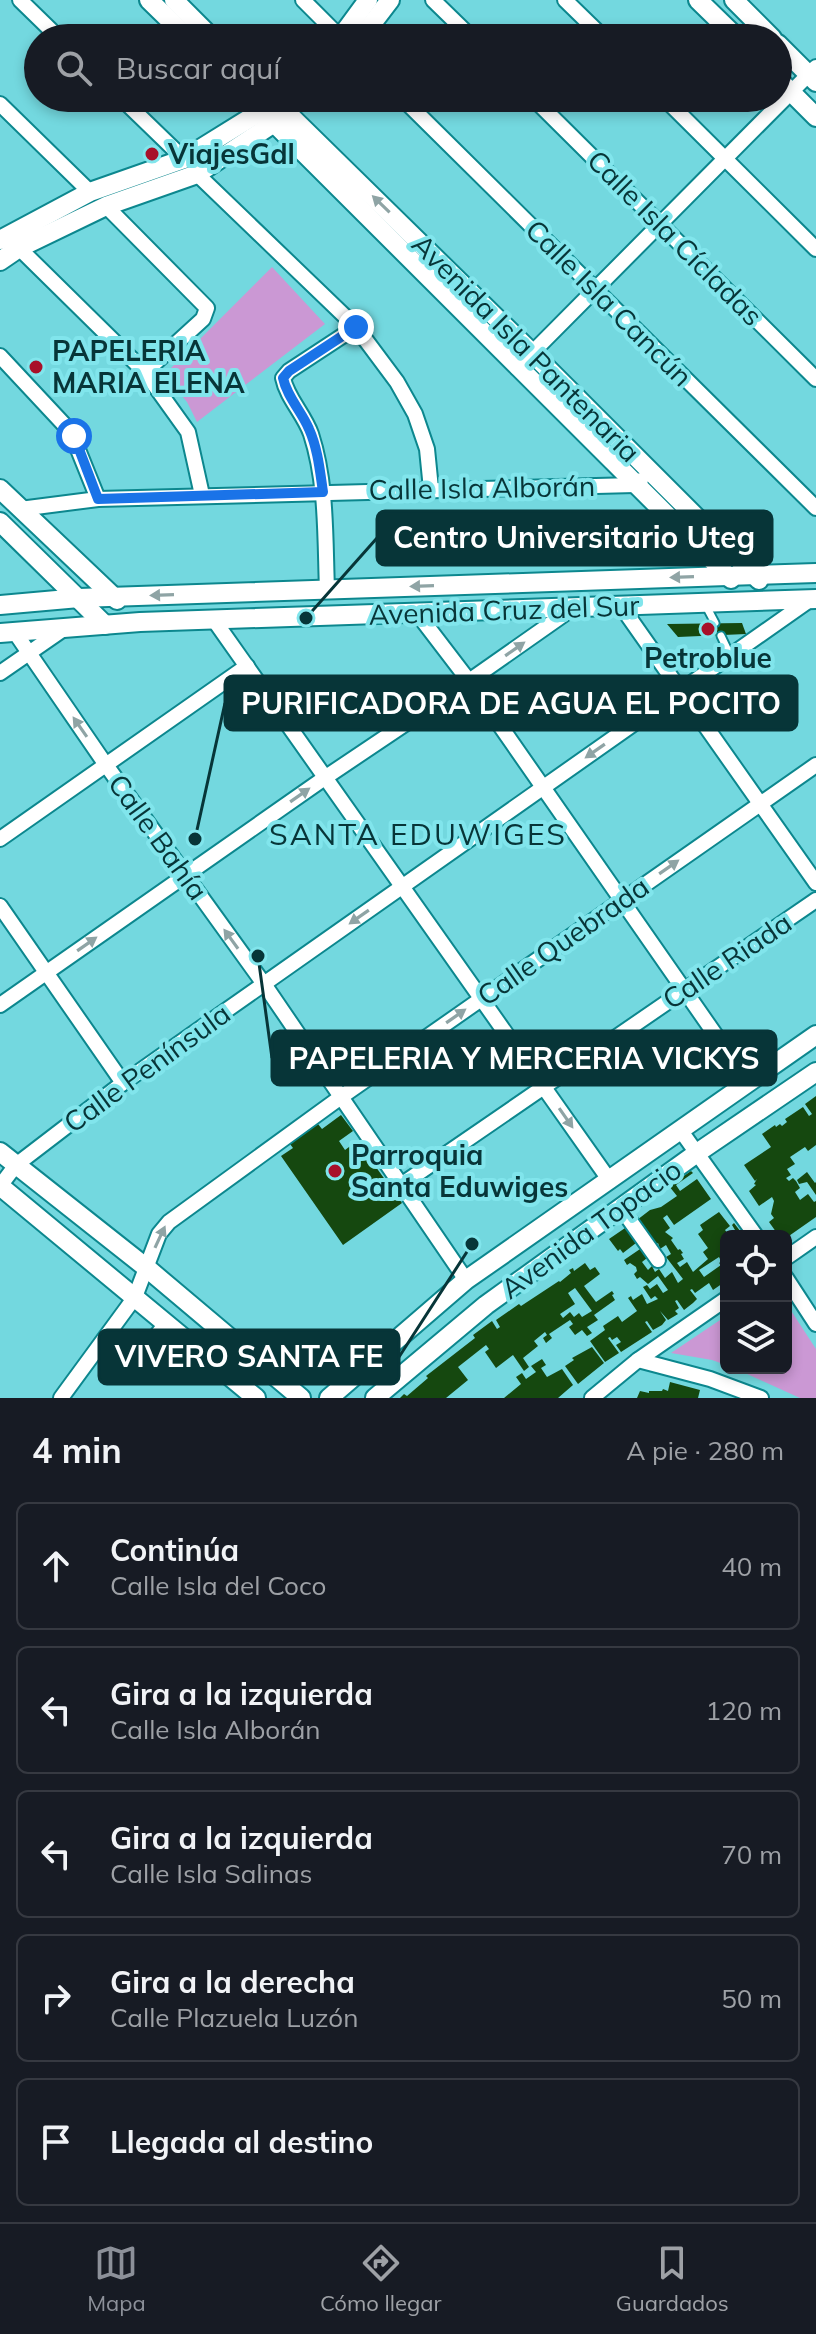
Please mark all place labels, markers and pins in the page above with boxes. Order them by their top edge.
place label: ViajesGdl [167,136,295,171]
marker: ViajesGdl [143,145,161,163]
place label: PAPELERIA MARIA ELENA [52,333,245,400]
marker: PAPELERIA MARIA ELENA [27,358,45,376]
callout: Centro Universitario Uteg [377,511,772,565]
marker: Petroblue [699,620,717,638]
place label: Petroblue [644,640,772,675]
callout: PURIFICADORA DE AGUA EL POCITO [225,676,797,730]
callout: PAPELERIA Y MERCERIA VICKYS [272,1031,776,1085]
place label: Parroquia Santa Eduwiges [351,1137,568,1204]
marker: Parroquia Santa Eduwiges [326,1162,344,1180]
callout: VIVERO SANTA FE [99,1330,399,1384]

